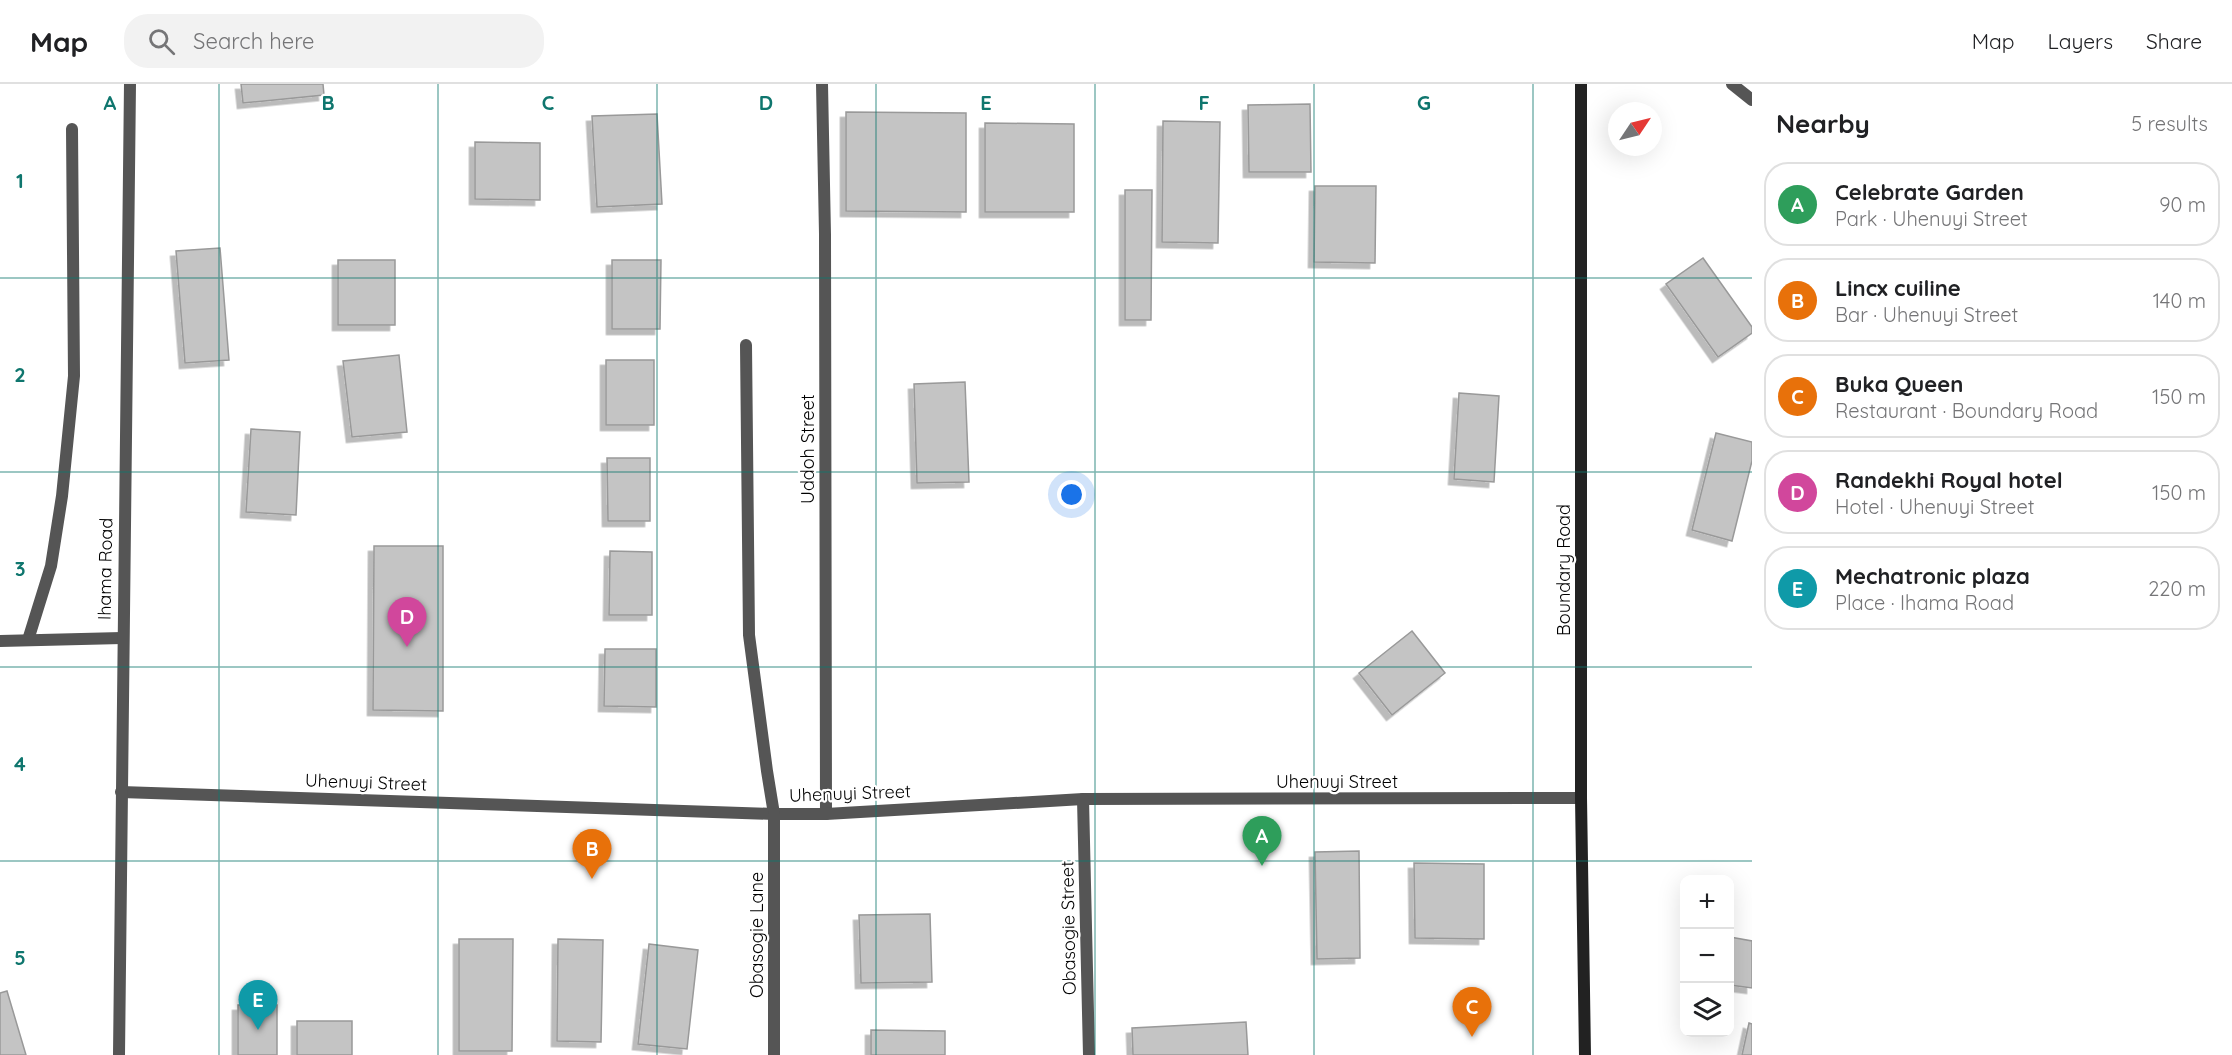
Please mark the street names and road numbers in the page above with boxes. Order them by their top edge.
street label: Uddoh Street [796,394,819,504]
street label: Boundary Road [1552,504,1575,636]
street label: Ihama Road [93,518,117,620]
street label: Uhenuyi Street [305,768,427,796]
street label: Uhenuyi Street [1276,770,1398,793]
street label: Uhenuyi Street [789,779,911,807]
street label: Obasogie Street [1055,861,1081,995]
street label: Obasogie Lane [745,872,768,998]

